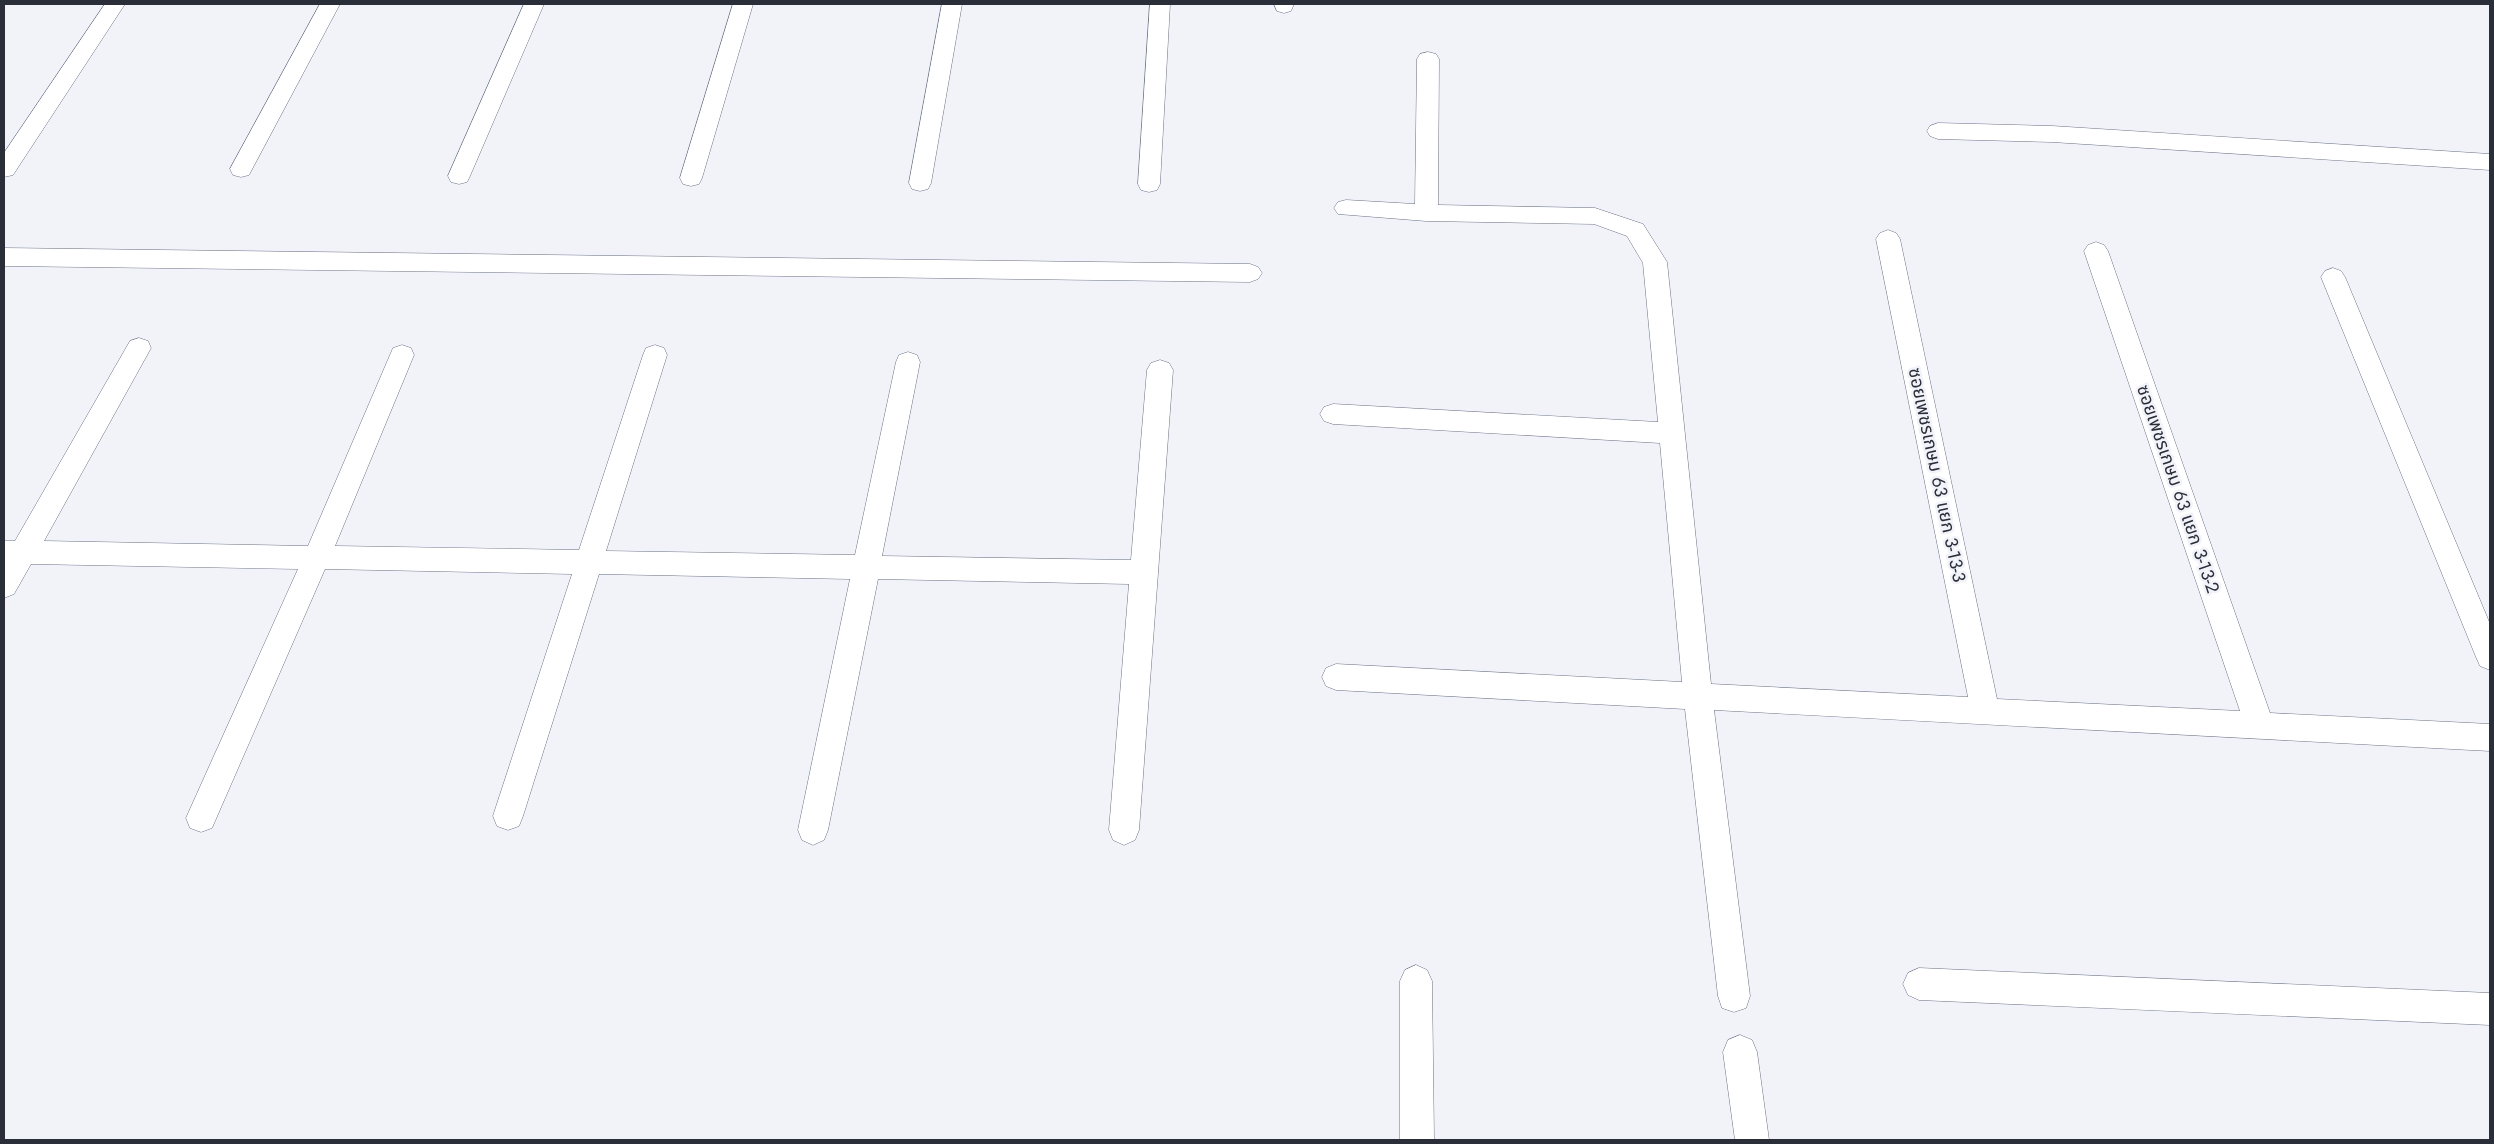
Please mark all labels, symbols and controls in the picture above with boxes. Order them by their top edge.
street label: ซอยเพชรเกษม 63 แยก 3-13-3 [1902,365,1972,585]
street label: ซอยเพชรเกษม 63 แยก 3-13-2 [2130,381,2226,597]

